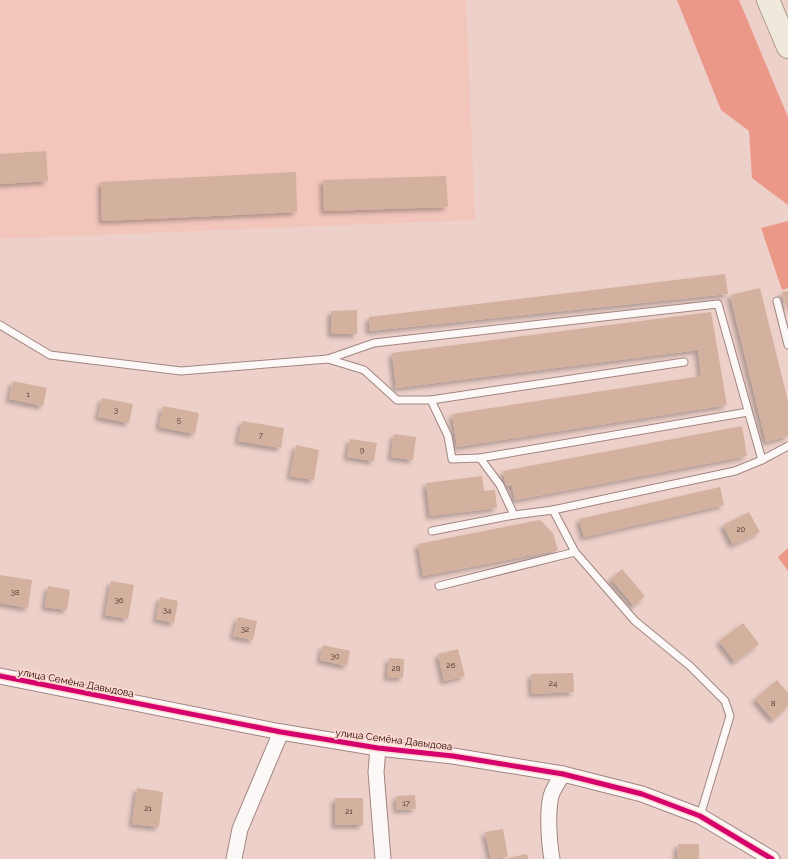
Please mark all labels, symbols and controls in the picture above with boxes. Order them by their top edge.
house number: 1 [26,389,30,399]
house number: 3 [114,405,118,415]
house number: 5 [177,415,182,425]
house number: 7 [259,430,264,440]
house number: 9 [360,445,365,455]
house number: 20 [736,524,746,534]
house number: 38 [10,587,20,597]
house number: 36 [114,595,124,605]
house number: 34 [163,605,172,615]
house number: 32 [241,624,249,634]
house number: 30 [330,651,340,661]
house number: 26 [447,660,456,670]
house number: 28 [392,663,401,673]
street label: улица Семёна Давыдова [17,666,135,699]
house number: 24 [549,678,558,688]
house number: 8 [771,698,776,708]
street label: улица Семёна Давыдова [335,727,453,752]
house number: 17 [402,798,411,808]
house number: 21 [144,803,152,813]
house number: 21 [345,806,353,816]

